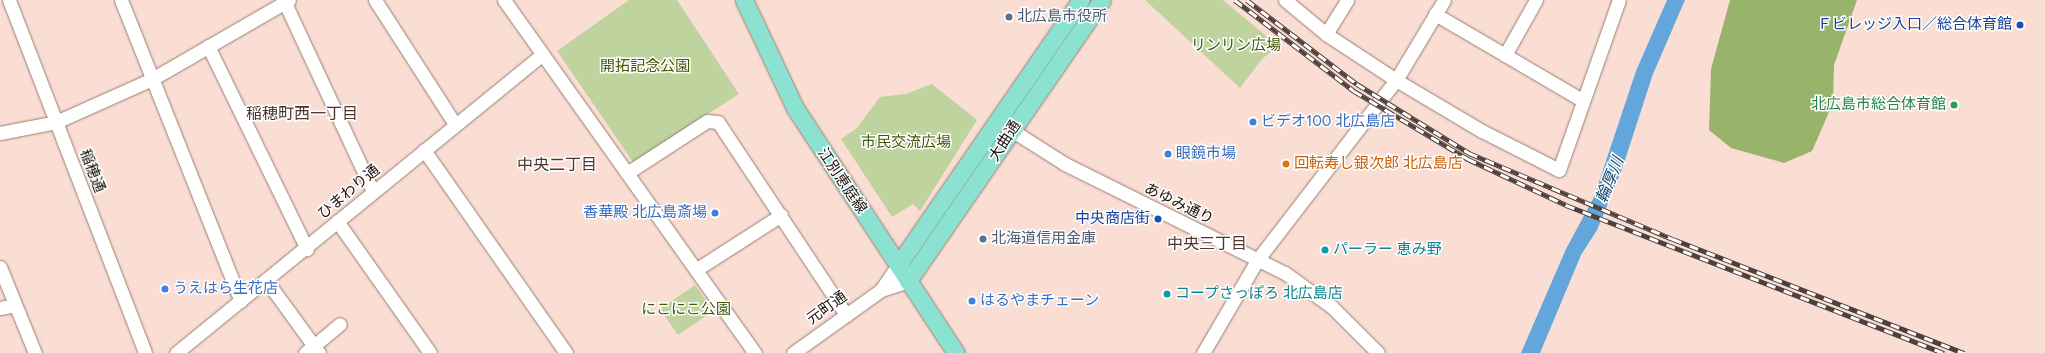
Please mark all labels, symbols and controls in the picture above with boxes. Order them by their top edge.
place label: 北広島市役所 [1017,8,1107,26]
marker: 北広島市役所 [1004,12,1014,22]
place label: Ｆビレッジ入口／総合体育館 [1817,16,2012,34]
marker: Ｆビレッジ入口／総合体育館 [2015,20,2025,30]
park label: リンリン広場 [1191,37,1281,55]
park label: 開拓記念公園 [600,58,690,76]
place label: 北広島市総合体育館 [1811,96,1946,114]
marker: 北広島市総合体育館 [1949,100,1959,110]
district label: 稲穂町西一丁目 [246,104,358,124]
place label: ビデオ100 北広島店 [1261,113,1395,131]
street label: 大曲通 [985,117,1025,165]
marker: ビデオ100 北広島店 [1248,117,1258,127]
park label: 市民交流広場 [861,134,951,152]
street label: 江別恵庭線 [814,145,870,217]
place label: 眼鏡市場 [1176,145,1236,163]
street label: 稲穂通 [76,147,108,195]
marker: 眼鏡市場 [1163,149,1173,159]
water label: 輪厚川 [1592,154,1628,206]
district label: 中央二丁目 [517,155,597,175]
place label: 回転寿し銀次郎 北広島店 [1294,155,1463,173]
marker: 回転寿し銀次郎 北広島店 [1281,159,1291,169]
street label: ひまわり通 [314,161,384,223]
street label: あゆみ通り [1141,179,1217,229]
place label: 香華殿 北広島斎場 [583,204,707,222]
marker: 香華殿 北広島斎場 [710,208,720,218]
place label: 中央商店街 [1075,210,1150,228]
marker: 中央商店街 [1153,214,1163,224]
place label: 北海道信用金庫 [991,230,1096,248]
marker: 北海道信用金庫 [978,234,988,244]
district label: 中央三丁目 [1167,234,1247,254]
place label: パーラー 恵み野 [1333,241,1442,259]
marker: パーラー 恵み野 [1320,245,1330,255]
place label: うえはら生花店 [173,280,278,298]
marker: うえはら生花店 [160,284,170,294]
place label: コープさっぽろ 北広島店 [1175,285,1344,303]
street label: 元町通 [804,287,850,329]
marker: コープさっぽろ 北広島店 [1162,289,1172,299]
place label: はるやまチェーン [980,292,1100,310]
marker: はるやまチェーン [967,296,977,306]
park label: にこにこ公園 [641,301,731,319]

